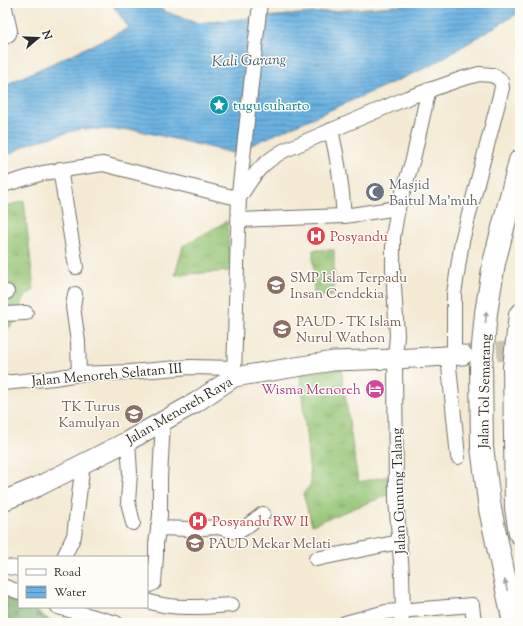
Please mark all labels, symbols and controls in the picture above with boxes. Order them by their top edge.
north arrow [18,18,58,58]
text: N [37,27,56,42]
water label: Kali Garang [211,50,287,73]
place icon: tugu suharto [208,94,230,116]
place label: tugu suharto [233,97,310,117]
place label: Masjid Baitul Ma'muh [389,176,478,212]
mosque icon: Masjid Baitul Ma'muh [364,181,386,203]
hospital icon: Posyandu [305,225,327,247]
place label: Posyandu [330,228,388,248]
place label: SMP Islam Terpadu Insan Cendekia [290,269,407,305]
school or university icon: SMP Islam Terpadu Insan Cendekia [265,274,287,296]
one-way arrow [483,311,489,323]
place label: PAUD - TK Islam Nurul Wathon [296,313,402,349]
school or university icon: PAUD - TK Islam Nurul Wathon [271,318,293,340]
street label: Jalan Tol Semarang [475,333,497,449]
street label: Jalan Menoreh Selatan III [30,359,184,393]
street label: Jalan Menoreh Raya [122,373,237,451]
hotel icon: Wisma Menoreh [364,378,386,400]
place label: Wisma Menoreh [261,381,361,401]
place label: TK Turus Kamulyan [58,398,120,434]
school or university icon: TK Turus Kamulyan [123,403,145,425]
street label: Jalan Gunung Talang [388,427,412,555]
hospital icon: Posyandu RW II [187,510,209,532]
place label: Posyandu RW II [212,513,309,533]
school or university icon: PAUD Mekar Melati [184,532,206,554]
place label: PAUD Mekar Melati [209,535,331,555]
legend [18,556,148,608]
text: Road [54,564,81,582]
one-way arrow [502,579,508,591]
text: Water [54,584,87,602]

